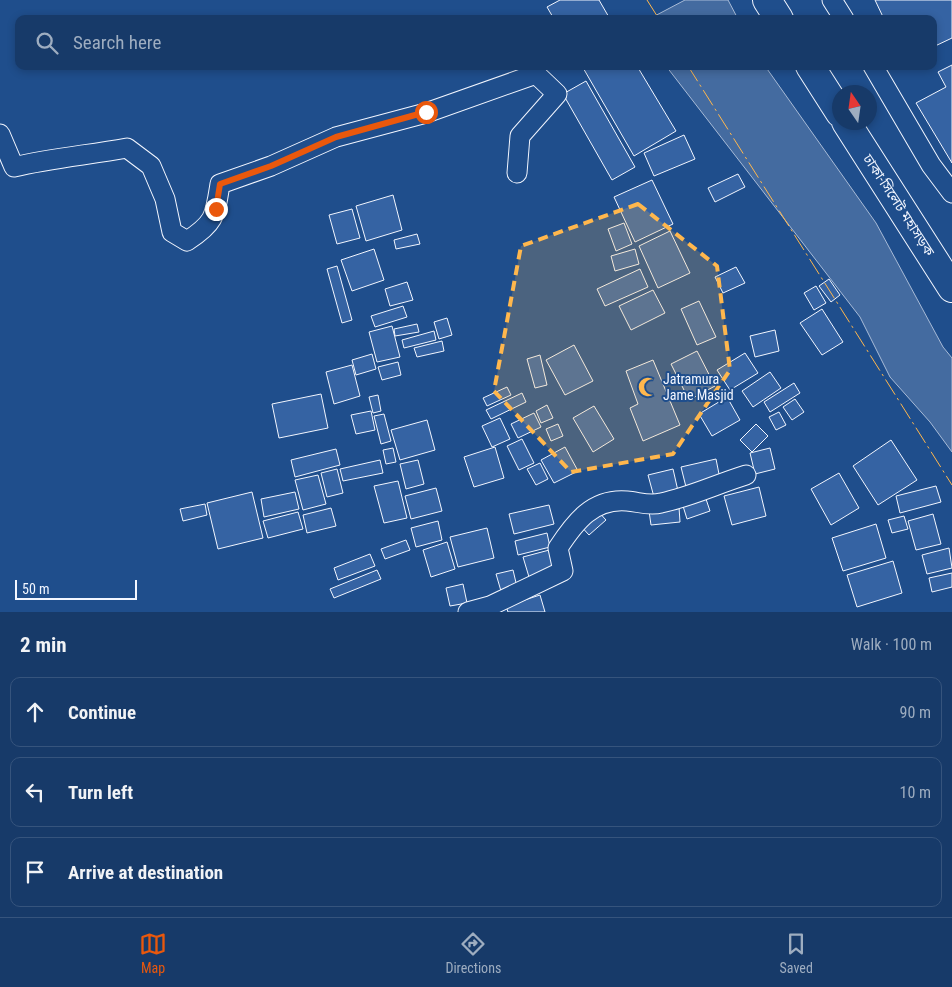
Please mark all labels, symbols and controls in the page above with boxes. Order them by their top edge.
search box [15,15,937,70]
icon: search [33,29,61,57]
text: Search here [73,31,161,54]
north arrow [832,85,877,130]
route start [415,101,438,124]
street label: ঢাকা-সিলেট মহাসড়ক [860,150,938,260]
route end [205,198,228,221]
place label: Jatramura Jame Masjid [663,371,734,403]
mosque icon: Jatramura Jame Masjid [637,376,659,398]
scale bar [15,577,138,600]
text: 50 m [22,581,50,597]
text: 2 min [20,633,67,657]
text: Walk · 100 m [851,635,932,654]
icon: ahead [21,698,49,726]
text: Continue [68,701,136,724]
text: 90 m [899,703,931,722]
icon: left [21,778,49,806]
text: Turn left [68,781,133,804]
text: 10 m [899,783,931,802]
icon: arrive [21,858,49,886]
text: Arrive at destination [68,861,223,884]
tab: Map [139,930,167,976]
tab: Directions [445,930,501,976]
tab: Saved [780,930,813,976]

